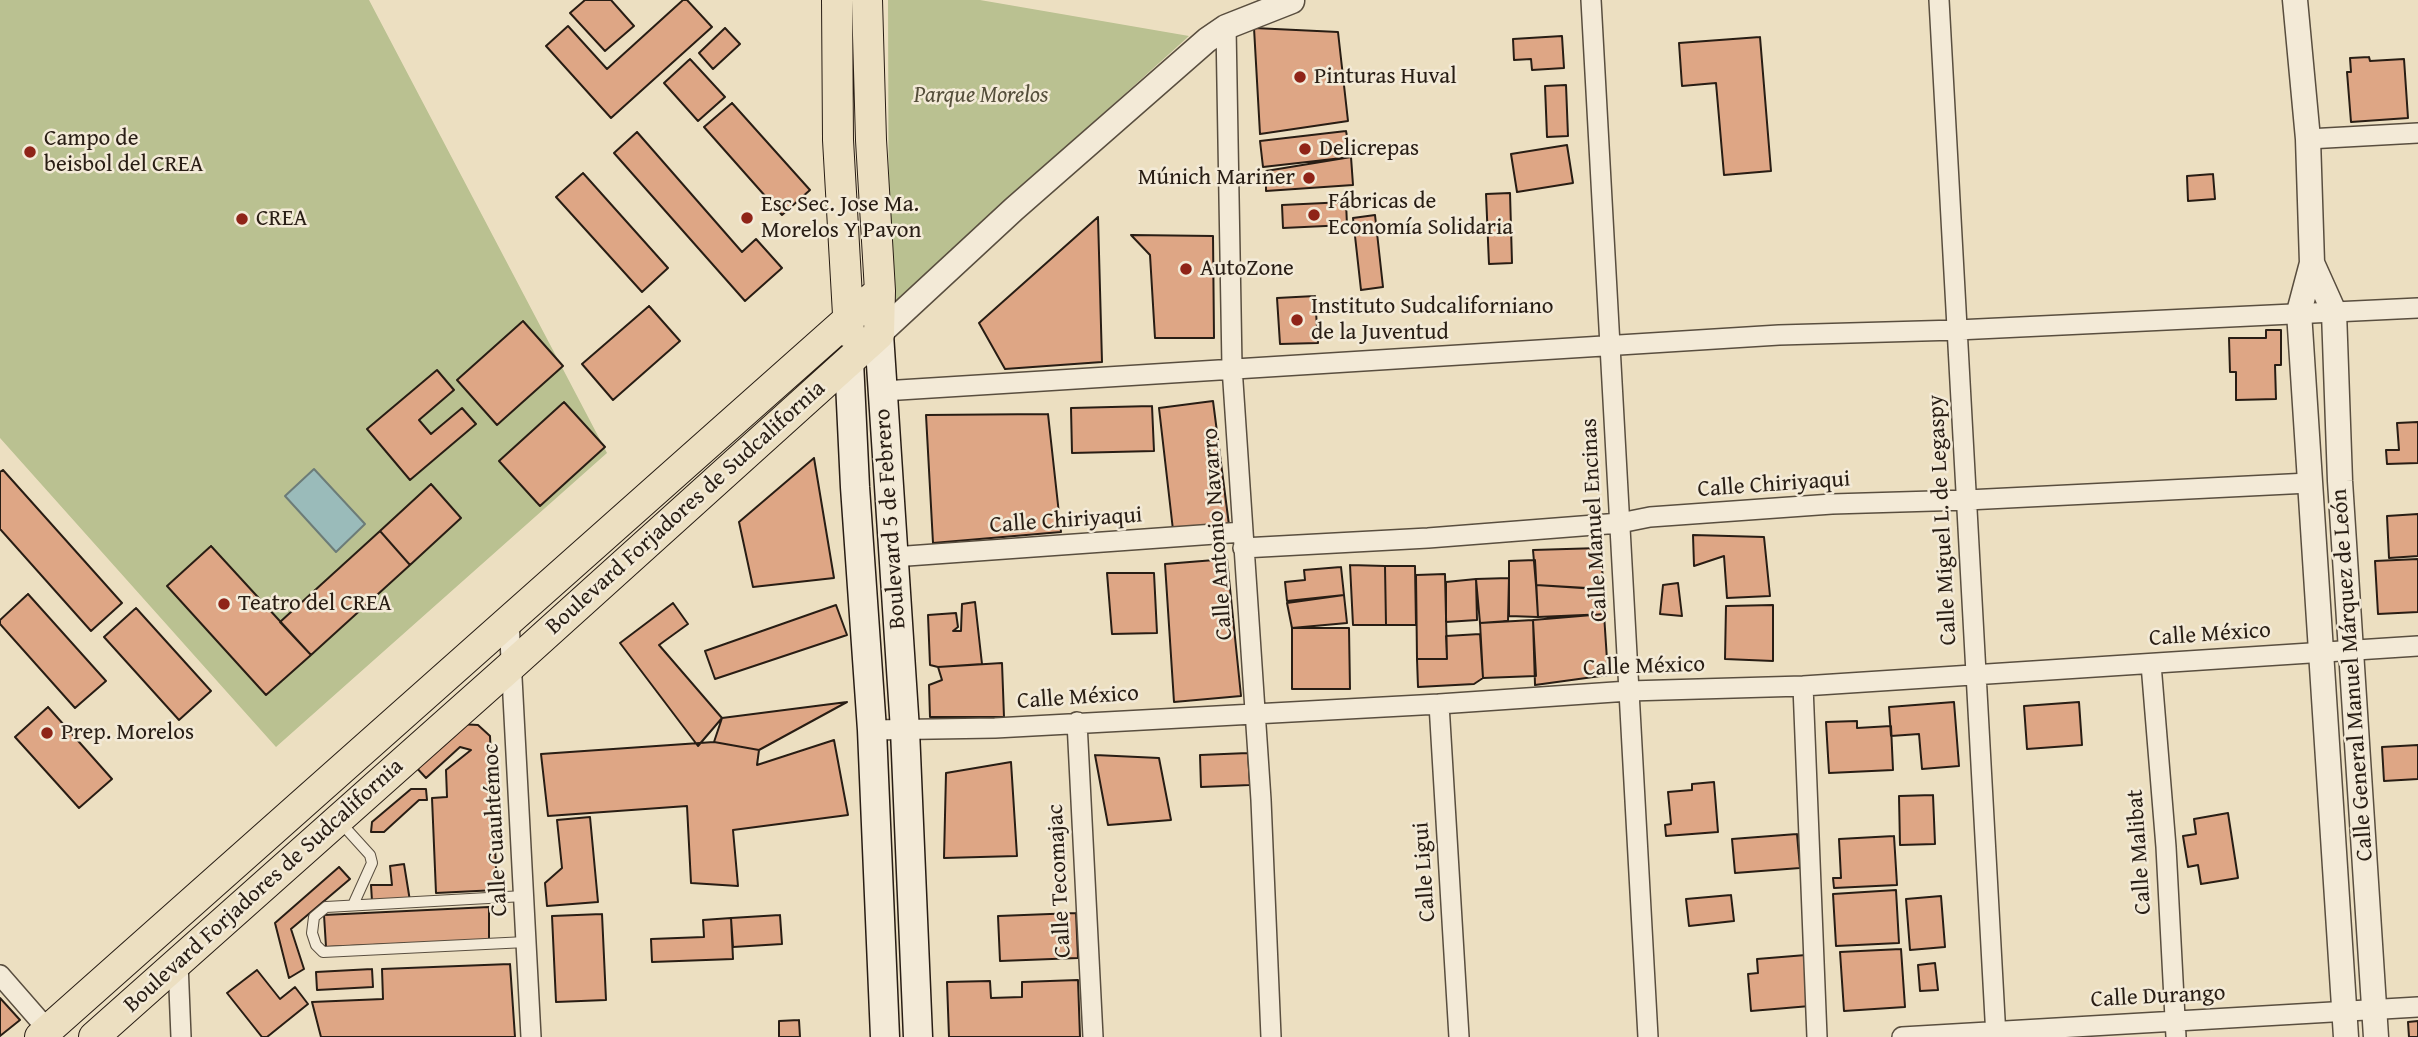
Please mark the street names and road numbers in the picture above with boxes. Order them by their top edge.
street label: Boulevard Forjadores de Sudcalifornia [541,375,831,641]
street label: Calle Miguel L. de Legaspy [1923,394,1963,646]
street label: Boulevard 5 de Febrero [870,408,912,630]
street label: Calle Manuel Encinas [1576,418,1614,622]
street label: Calle Antonio Navarro [1197,427,1239,641]
street label: Calle Chiriyaqui [1697,466,1851,504]
street label: Calle General Manuel Márquez de León [2326,488,2380,862]
street label: Calle Chiriyaqui [989,502,1143,540]
street label: Calle México [2148,617,2272,653]
street label: Calle México [1583,651,1705,683]
street label: Calle México [1016,680,1140,716]
street label: Calle Cuauhtémoc [478,743,514,917]
street label: Boulevard Forjadores de Sudcalifornia [119,753,409,1019]
street label: Calle Malibat [2122,788,2158,916]
street label: Calle Tecomajac [1042,803,1078,959]
street label: Calle Ligui [1408,821,1442,923]
street label: Calle Durango [2090,980,2226,1014]

